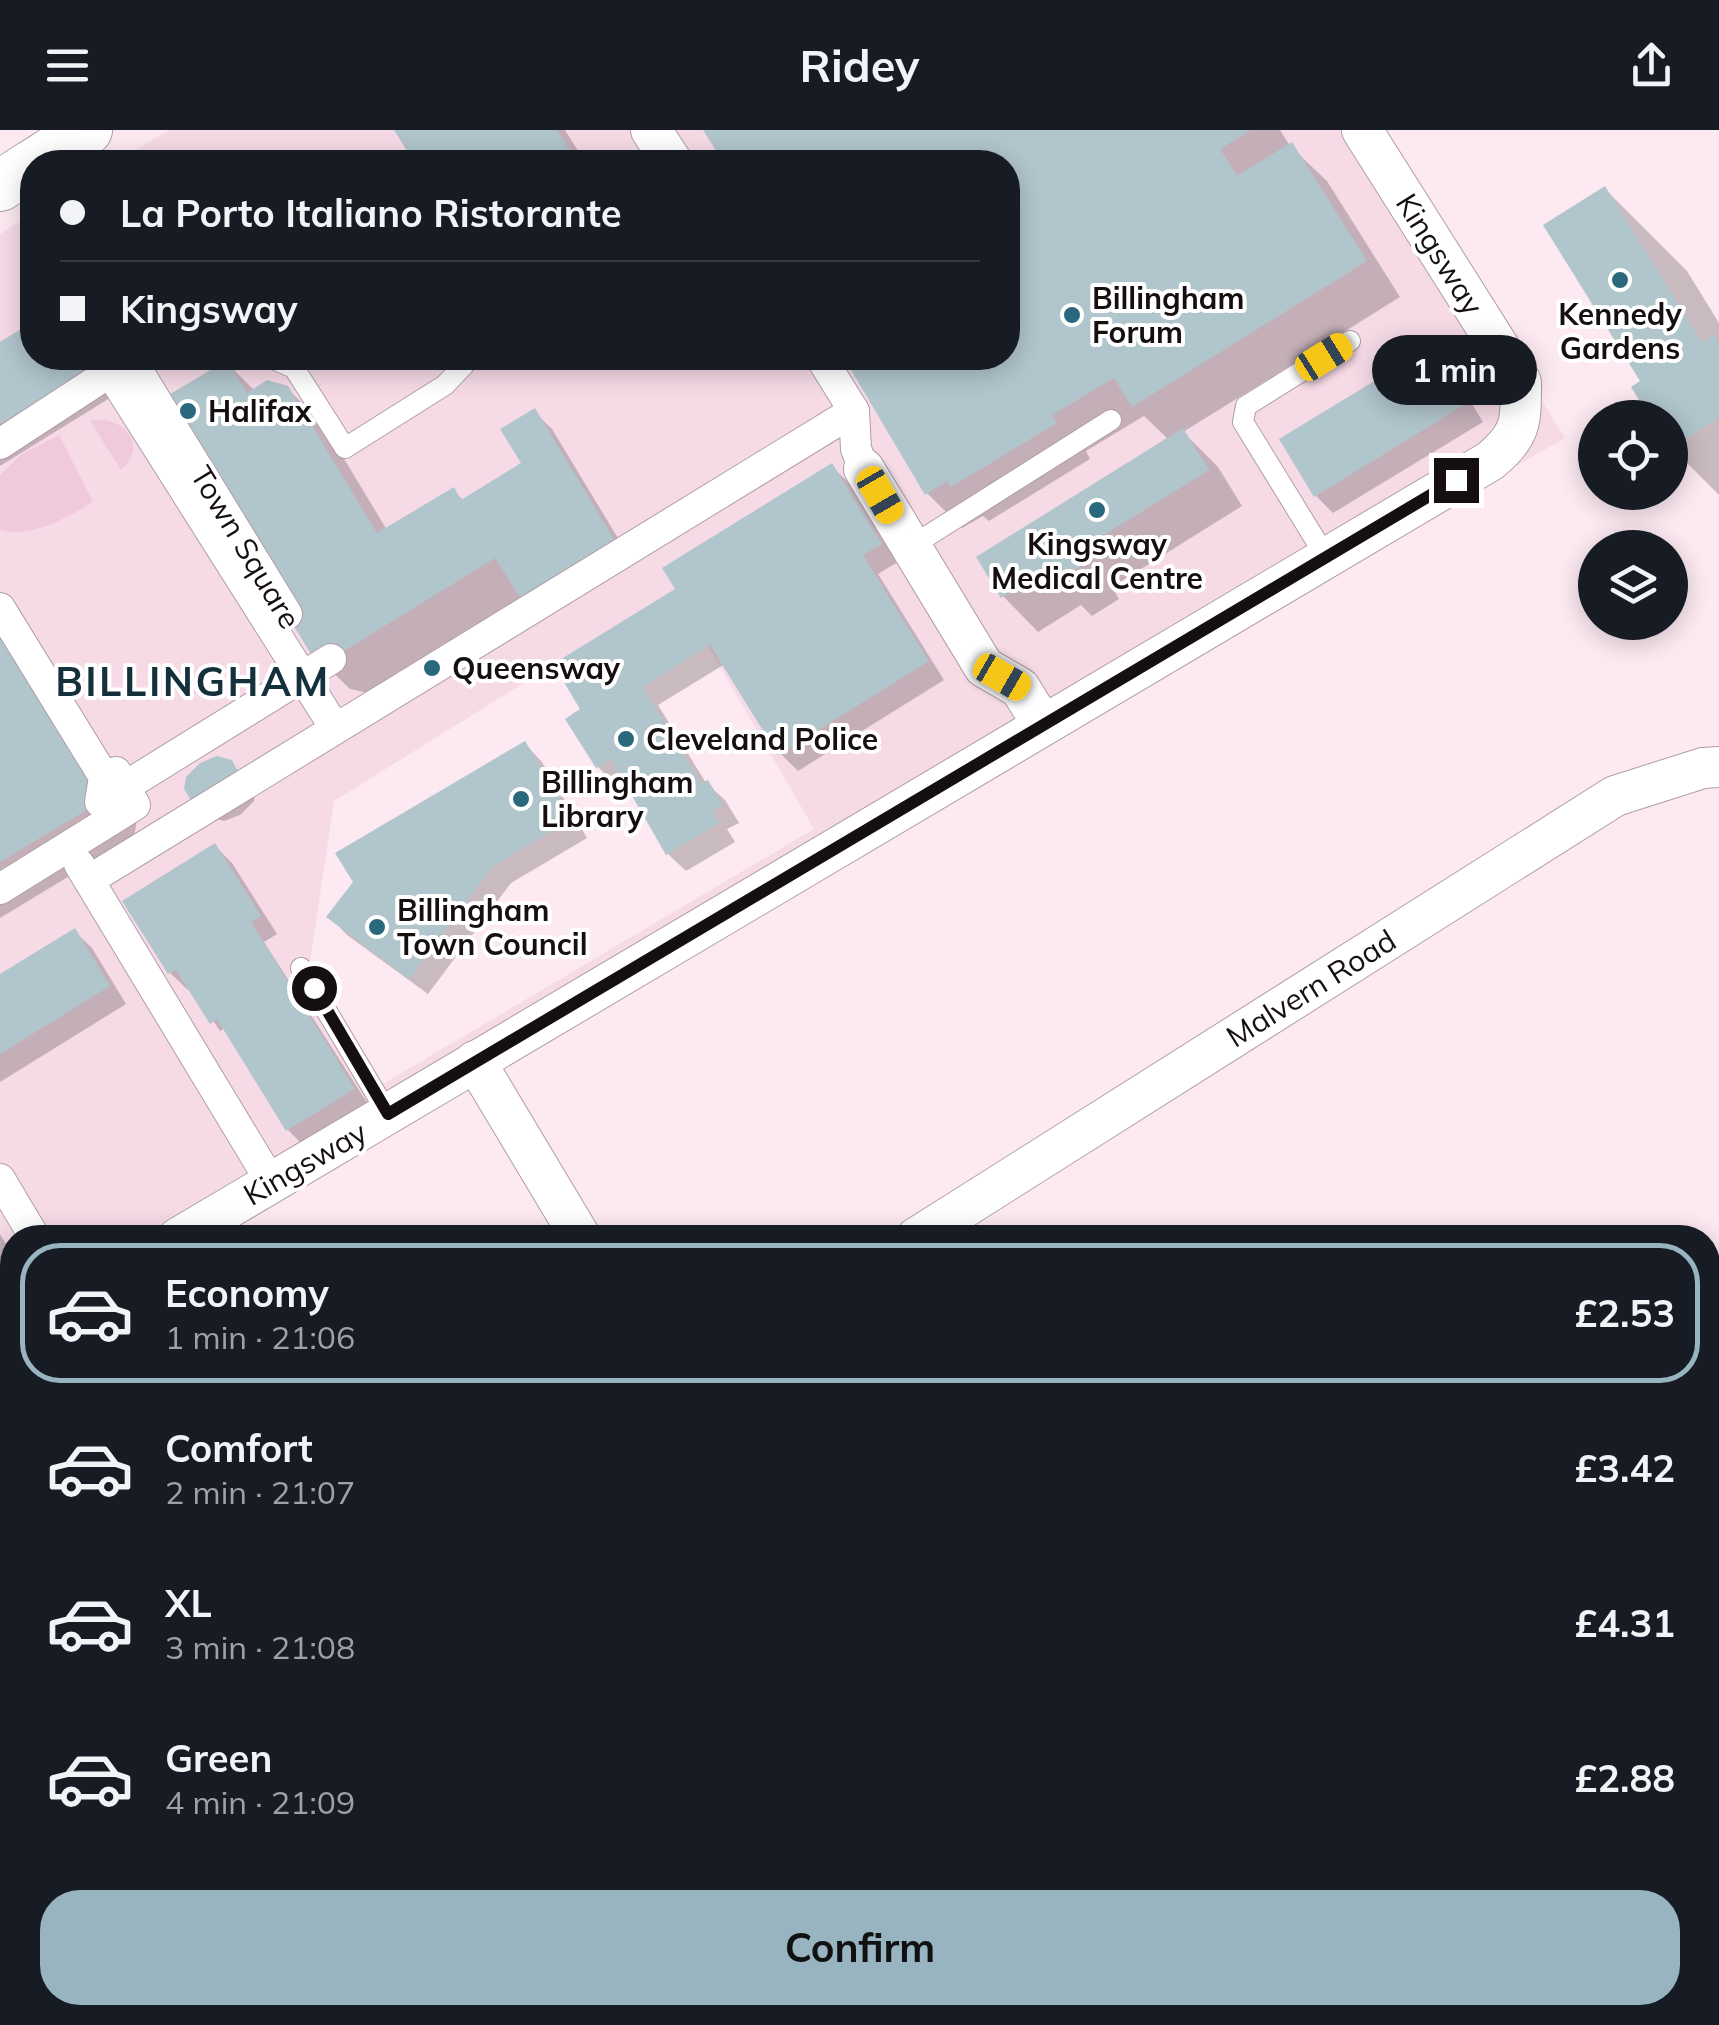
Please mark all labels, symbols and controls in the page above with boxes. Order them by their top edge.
text: Ridey [800,37,919,93]
icon: menu [40,38,95,93]
icon: share [1624,38,1679,93]
street label: Kingsway [1388,186,1492,322]
text: La Porto Italiano Ristorante [120,189,622,237]
marker: Kennedy Gardens [1609,269,1631,291]
place label: Billingham Forum [1092,279,1244,351]
text: Kingsway [120,285,298,333]
place label: Kennedy Gardens [1558,295,1682,367]
marker: Billingham Forum [1061,304,1083,326]
car [1291,328,1357,386]
callout: 1 min [1374,335,1538,405]
text: 1 min [1412,350,1497,390]
place label: Halifax [208,392,312,430]
marker: Halifax [177,400,199,422]
map controls [1578,400,1688,640]
button: locate [1578,400,1688,510]
route end [1434,458,1479,503]
street label: Town Square [183,459,309,635]
car [852,462,908,528]
marker: Kingsway Medical Centre [1086,499,1108,521]
place label: Kingsway Medical Centre [991,525,1203,597]
button: layers [1578,530,1688,640]
place label: Queensway [452,649,621,687]
car [969,649,1035,705]
district label: BILLINGHAM [55,656,331,706]
marker: Queensway [421,657,443,679]
place label: Cleveland Police [646,720,878,758]
marker: Cleveland Police [615,728,637,750]
place label: Billingham Library [541,763,693,835]
marker: Billingham Library [510,788,532,810]
place label: Billingham Town Council [397,891,588,963]
marker: Billingham Town Council [366,916,388,938]
street label: Malvern Road [1219,921,1403,1055]
route start [292,966,337,1011]
street label: Kingsway [237,1113,373,1213]
icon: car [45,1268,135,1358]
text: Economy [165,1269,329,1317]
text: £2.53 [1574,1289,1675,1337]
text: 1 min · 21:06 [165,1317,355,1357]
icon: car [45,1423,135,1513]
text: Comfort [165,1424,313,1472]
text: £3.42 [1574,1444,1675,1492]
text: 2 min · 21:07 [165,1472,355,1512]
icon: car [45,1578,135,1668]
text: XL [165,1579,212,1627]
text: £4.31 [1574,1599,1675,1647]
text: 3 min · 21:08 [165,1627,355,1667]
icon: car [45,1733,135,1823]
text: Green [165,1734,272,1782]
text: £2.88 [1574,1754,1675,1802]
text: 4 min · 21:09 [165,1782,355,1822]
button: Confirm [40,1890,1680,2005]

